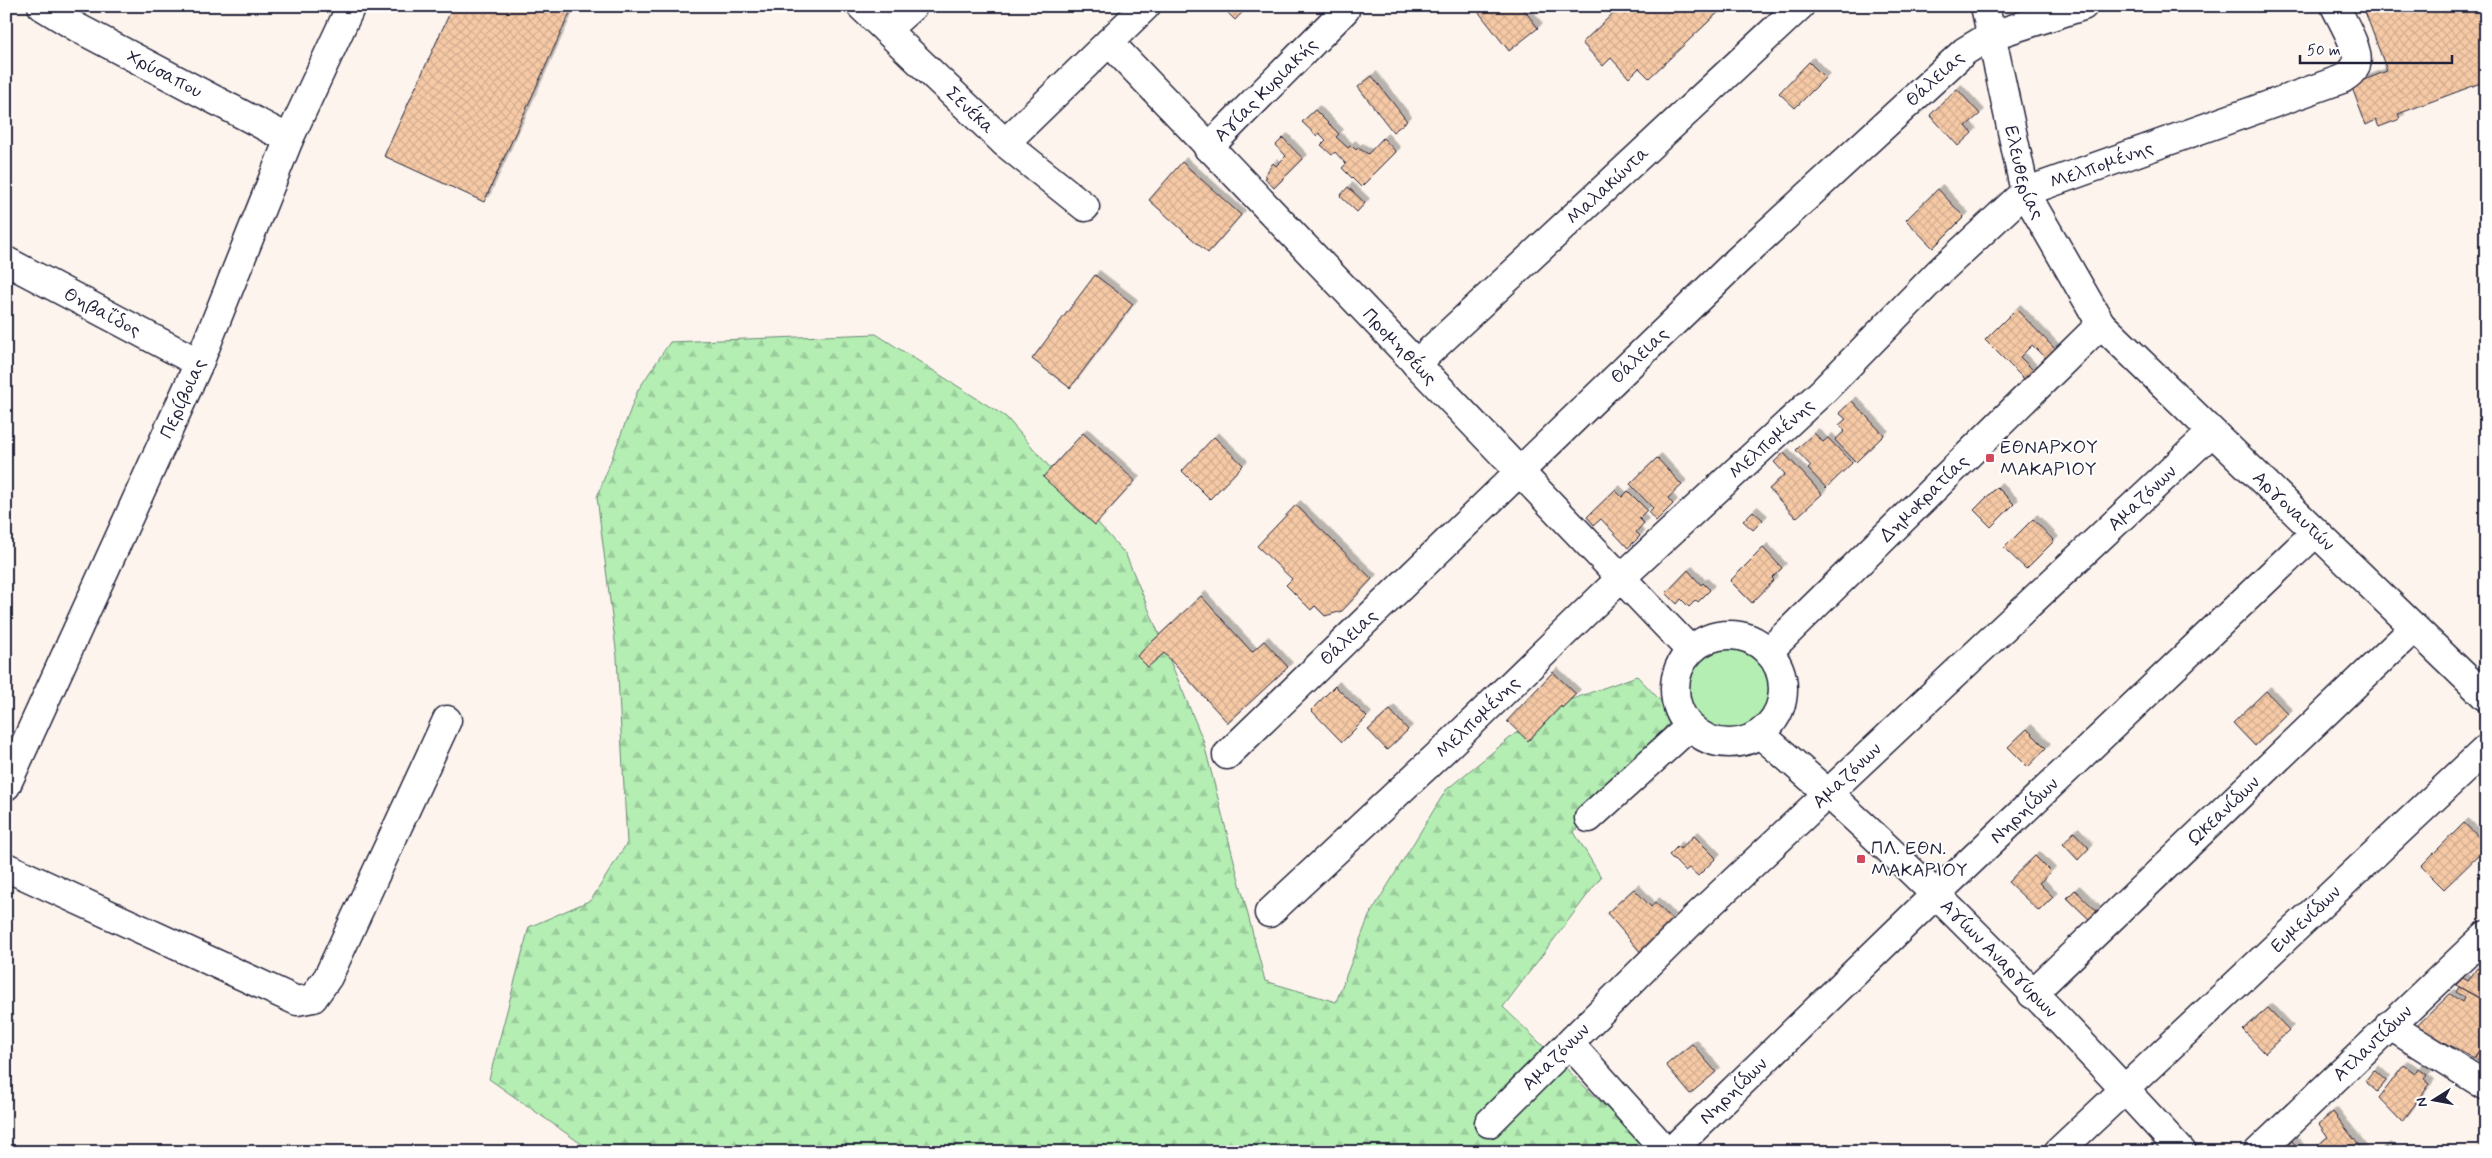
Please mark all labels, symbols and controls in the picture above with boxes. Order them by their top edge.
street label: Αγίας Κυριακής [1208,32,1323,147]
scale bar [2300,32,2452,64]
text: 50 m [2307,41,2341,61]
street label: Χρύσαπου [122,43,207,104]
street label: Θάλειας [1900,45,1970,112]
street label: Σενέκα [941,81,1000,139]
street label: Ελευθερίας [1999,123,2050,224]
street label: Μελπομένης [2046,135,2156,195]
street label: Μαλακώντα [1561,141,1654,230]
street label: Θηβαΐδος [60,281,145,343]
street label: Προμηθέως [1357,303,1443,390]
street label: Θάλειας [1605,322,1674,389]
street label: Περίβοιας [154,354,212,442]
street label: Μελπομένης [1723,393,1820,485]
place label: ΕΘΝΑΡΧΟΥ ΜΑΚΑΡΙΟΥ [2000,435,2098,482]
street label: Δημοκρατίας [1874,449,1974,548]
marker: ΕΘΝΑΡΧΟΥ ΜΑΚΑΡΙΟΥ [1984,452,1996,464]
street label: Αμαζόνων [2102,459,2182,537]
street label: Αργοναυτών [2247,465,2340,556]
street label: Θάλειας [1314,604,1383,671]
street label: Μελπομένης [1430,671,1525,764]
street label: Αμαζόνων [1807,737,1887,814]
street label: Ωκεανίδων [2182,770,2265,851]
street label: Νηρηίδων [1984,772,2064,849]
place label: ΠΛ. ΕΘΝ. ΜΑΚΑΡΙΟΥ [1871,836,1968,883]
marker: ΠΛ. ΕΘΝ. ΜΑΚΑΡΙΟΥ [1855,853,1867,865]
street label: Ευμενίδων [2265,880,2346,958]
street label: Αγίων Αναργύρων [1935,894,2063,1023]
street label: Ατλαντίδων [2327,999,2418,1087]
street label: Αμαζόνων [1516,1017,1595,1096]
street label: Νηρηίδων [1694,1052,1773,1130]
north arrow [2410,1076,2460,1126]
text: N [2412,1096,2432,1109]

